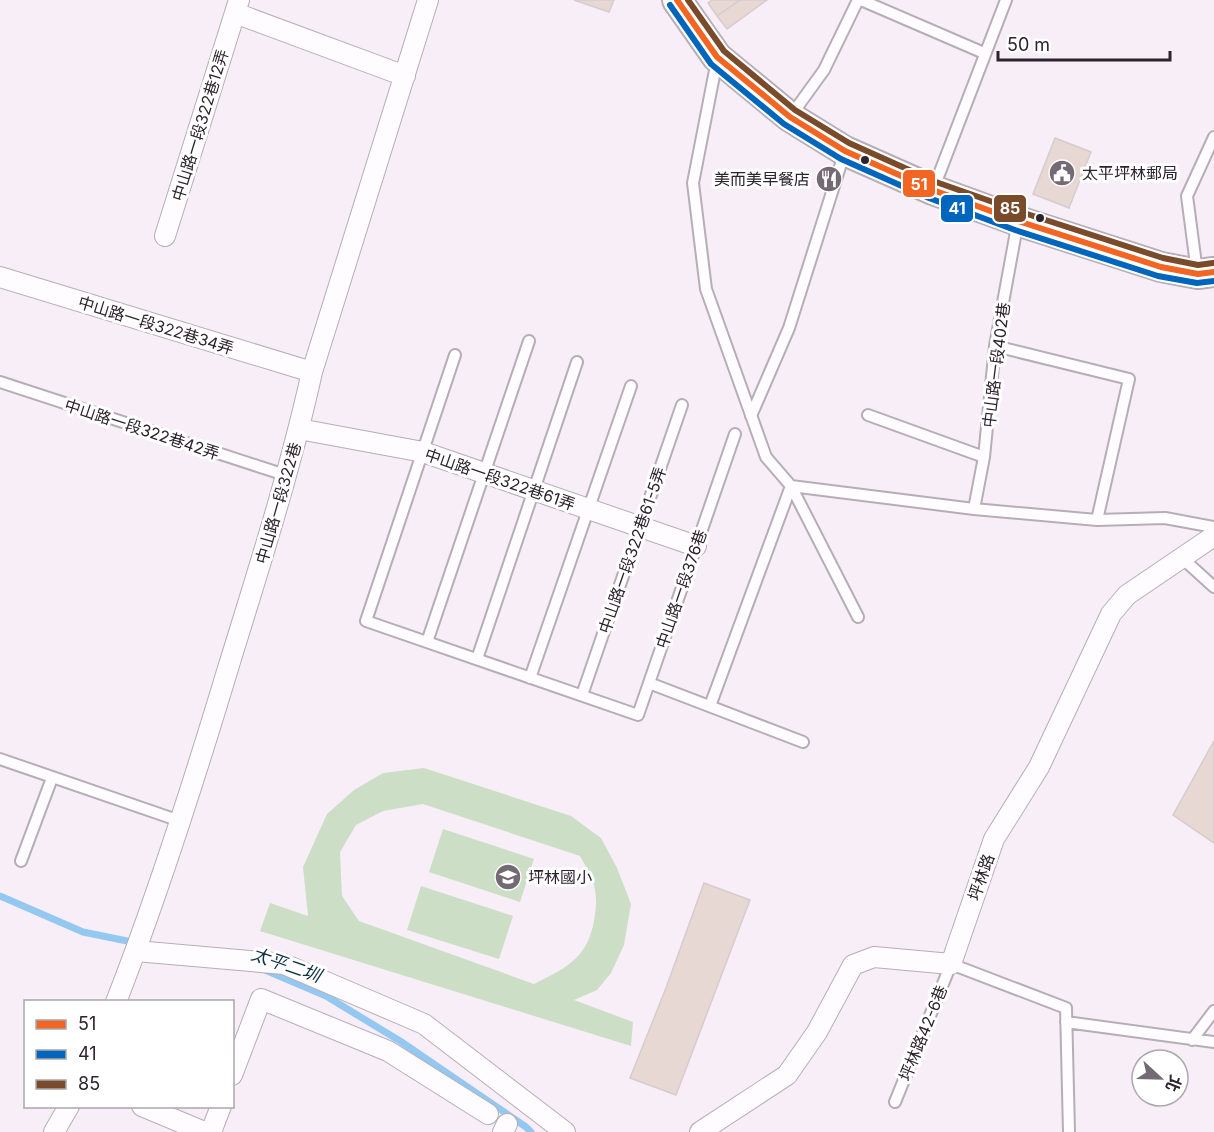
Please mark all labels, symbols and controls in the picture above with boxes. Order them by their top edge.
scale bar [998,24,1170,62]
text: 50 m [1007,34,1050,55]
street label: 中山路一段322巷12弄 [167,47,233,203]
unlabelled marker [859,154,871,166]
public building icon: 太平坪林郵局 [1047,158,1077,188]
place label: 太平坪林郵局 [1082,163,1178,183]
restaurant icon: 美而美早餐店 [814,164,844,194]
place label: 美而美早餐店 [714,169,810,189]
line badge: 51 [902,169,936,198]
text: 51 [910,174,928,194]
line badge: 41 [940,194,974,223]
line badge: 85 [993,194,1027,223]
text: 41 [948,198,966,218]
text: 85 [1000,198,1020,218]
unlabelled marker [1034,212,1046,224]
street label: 中山路一段322巷34弄 [76,292,236,358]
street label: 中山路一段402巷 [978,301,1014,429]
street label: 中山路一段322巷42弄 [62,395,222,463]
street label: 中山路一段322巷 [251,440,305,566]
street label: 中山路一段322巷61弄 [422,444,578,514]
street label: 中山路一段322巷61-5弄 [594,464,670,636]
street label: 中山路一段376巷 [651,527,711,651]
street label: 坪林路 [964,851,998,903]
school or university icon: 坪林國小 [493,862,523,892]
place label: 坪林國小 [528,867,592,887]
water label: 太平二圳 [249,943,326,987]
street label: 坪林路42-6巷 [895,982,951,1084]
legend [24,1000,234,1108]
text: 51 [78,1013,96,1034]
text: 41 [78,1043,97,1064]
north arrow [1130,1048,1190,1108]
text: 北 [1162,1072,1186,1095]
text: 85 [78,1073,100,1094]

